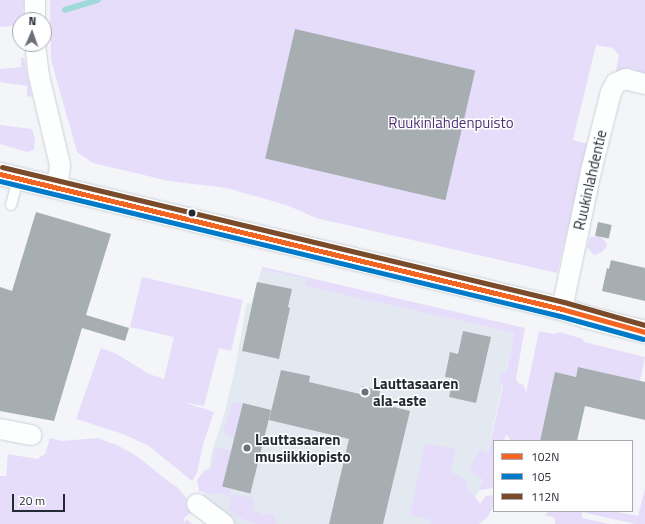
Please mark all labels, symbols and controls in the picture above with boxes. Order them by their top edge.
north arrow [12,12,52,52]
text: N [28,13,36,29]
park label: Ruukinlahdenpuisto [388,114,514,132]
street label: Ruukinlahdentie [570,128,610,232]
unlabelled marker [187,208,197,218]
place label: Lauttasaaren ala-aste [373,374,459,409]
marker: Lauttasaaren ala-aste [360,387,370,397]
place label: Lauttasaaren musiikkiopisto [255,430,351,465]
legend [493,440,633,512]
marker: Lauttasaaren musiikkiopisto [242,443,252,453]
text: 102N [531,447,559,466]
text: 105 [531,467,551,486]
scale bar [14,486,67,512]
text: 112N [531,487,559,506]
text: 20 m [19,491,45,510]

